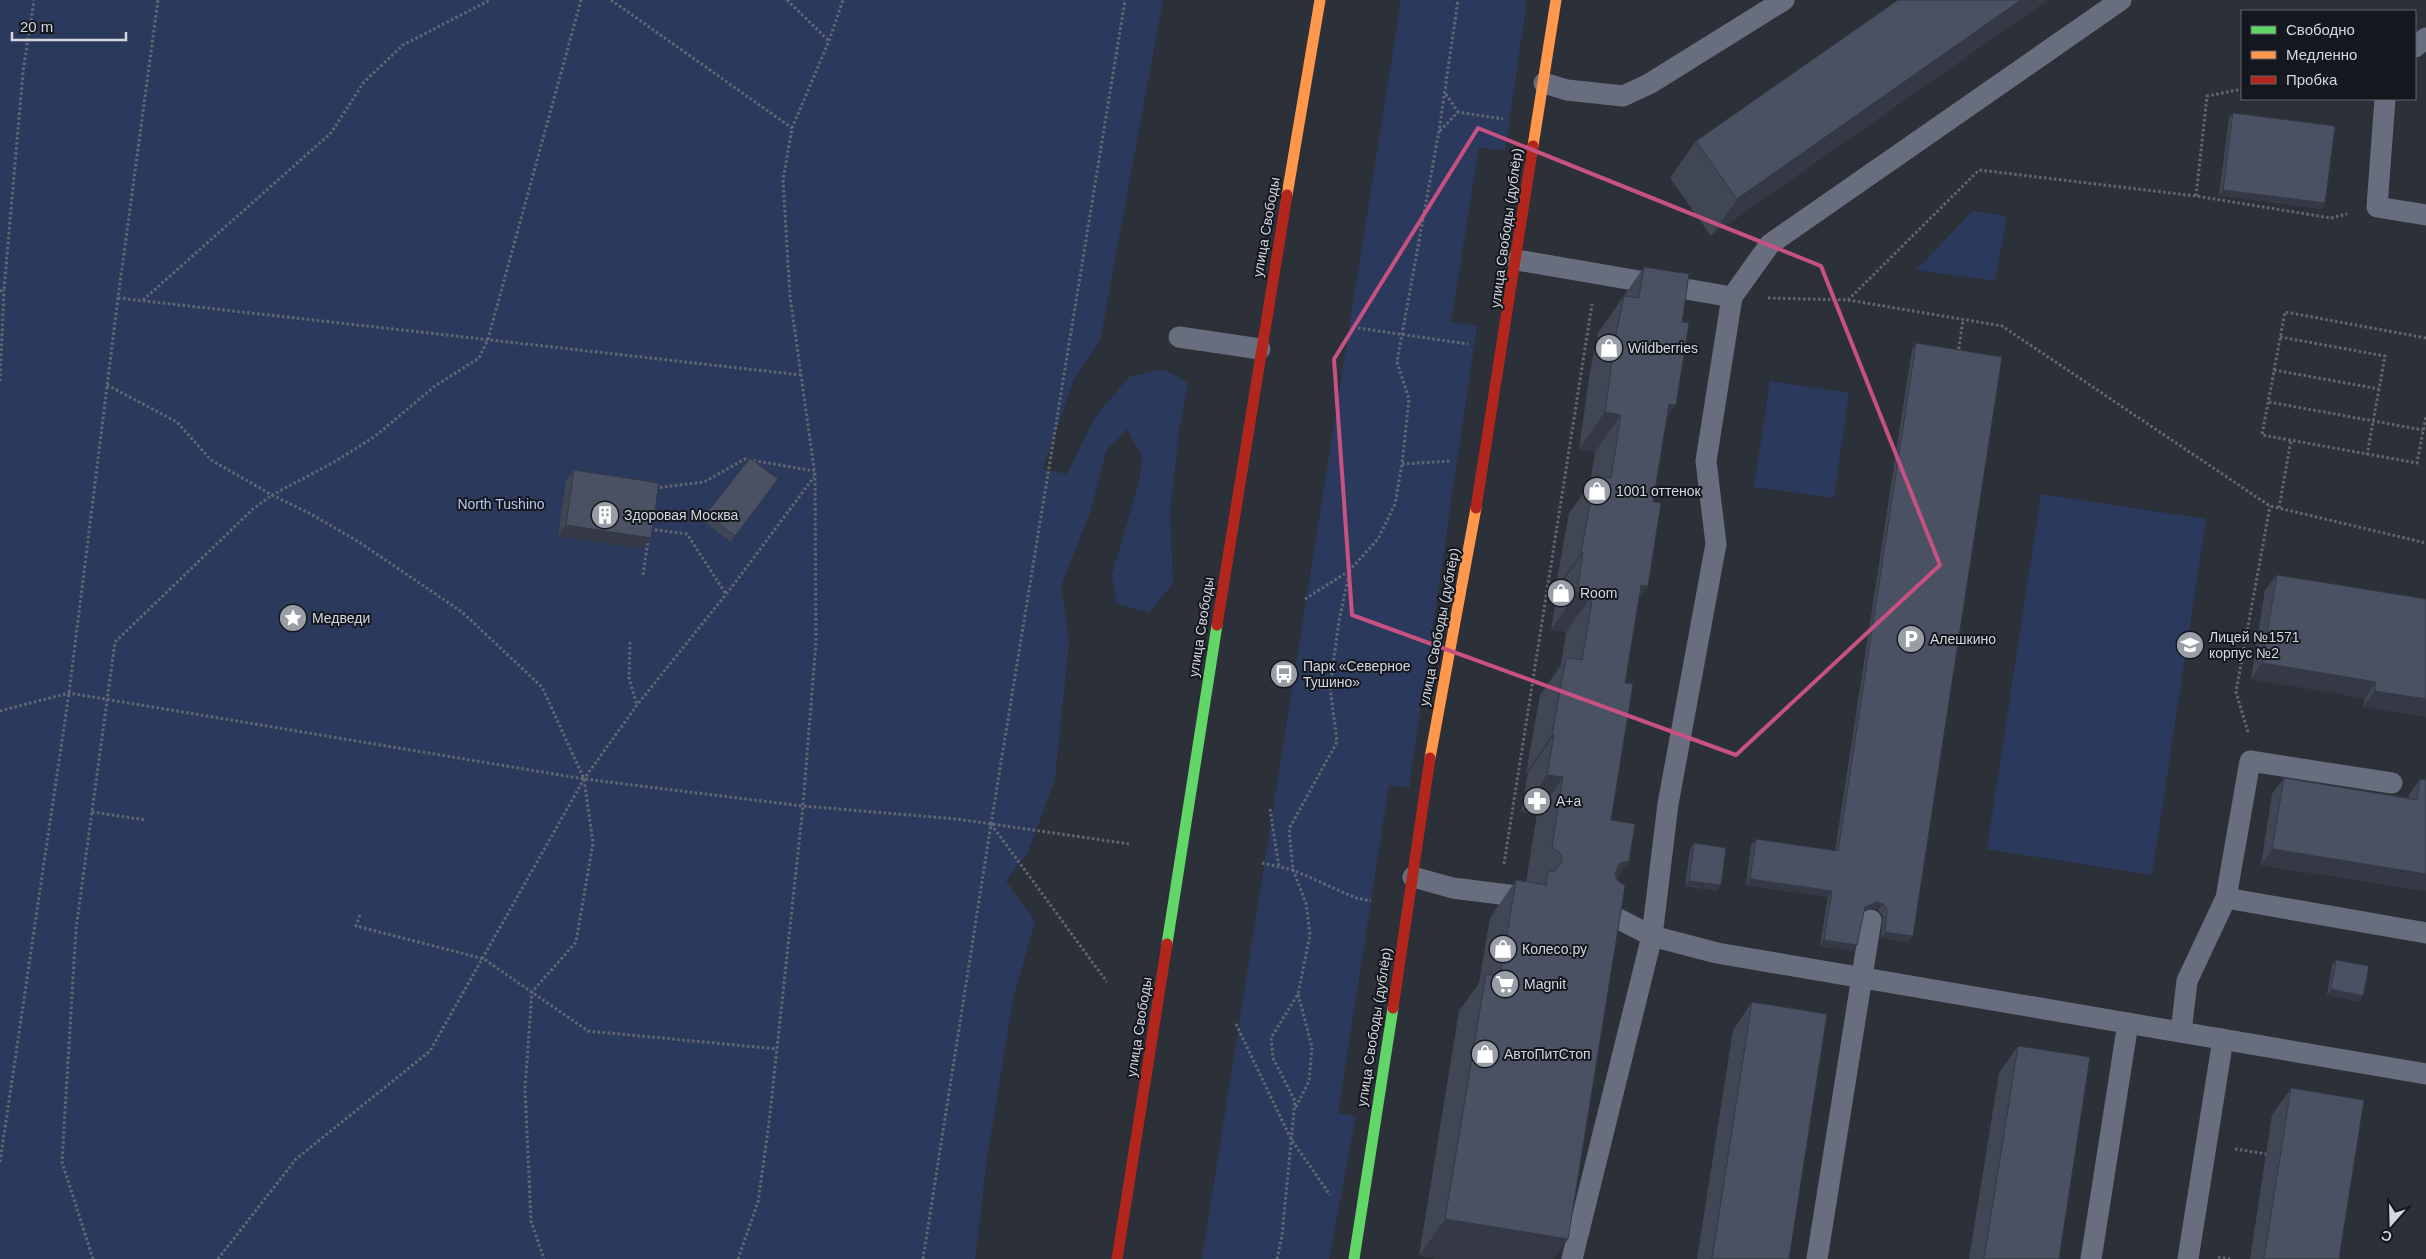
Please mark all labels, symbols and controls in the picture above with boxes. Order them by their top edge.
scale bar [12,10,126,42]
legend [2241,10,2416,100]
text: 20 m [20,18,53,35]
text: Свободно [2286,21,2355,38]
text: Медленно [2286,46,2357,63]
text: Пробка [2286,71,2338,88]
street label: улица Свободы (дублёр) [1487,147,1525,309]
street label: улица Свободы [1249,176,1283,278]
shop icon: Wildberries [1594,333,1624,363]
place label: Wildberries [1628,340,1698,356]
shop icon: 1001 оттенок [1582,476,1612,506]
place label: 1001 оттенок [1616,483,1701,499]
park label: North Tushino [457,496,545,512]
building icon: Здоровая Москва [590,500,620,530]
place label: Здоровая Москва [624,507,739,523]
street label: улица Свободы (дублёр) [1416,546,1462,708]
street label: улица Свободы [1185,576,1217,678]
shop icon: Room [1546,578,1576,608]
place label: Room [1580,585,1617,601]
place icon: Медведи [278,603,308,633]
place label: Медведи [312,610,370,626]
parking icon: Алешкино [1896,624,1926,654]
place label: Лицей №1571 корпус №2 [2209,629,2300,661]
school or university icon: Лицей №1571 корпус №2 [2175,630,2205,660]
place label: Алешкино [1930,631,1996,647]
place label: Парк «Северное Тушино» [1303,658,1411,690]
bus stop icon: Парк «Северное Тушино» [1269,659,1299,689]
pharmacy icon: А+а [1522,786,1552,816]
place label: А+а [1556,793,1582,809]
shop icon: Колесо.ру [1488,934,1518,964]
place label: Колесо.ру [1522,941,1587,957]
street label: улица Свободы (дублёр) [1354,946,1394,1108]
supermarket icon: Magnit [1490,969,1520,999]
street label: улица Свободы [1123,976,1155,1078]
place label: Magnit [1524,976,1566,992]
shop icon: АвтоПитСтоп [1470,1039,1500,1069]
place label: АвтоПитСтоп [1504,1046,1591,1062]
north arrow [2366,1199,2416,1249]
text: С [2379,1227,2394,1245]

